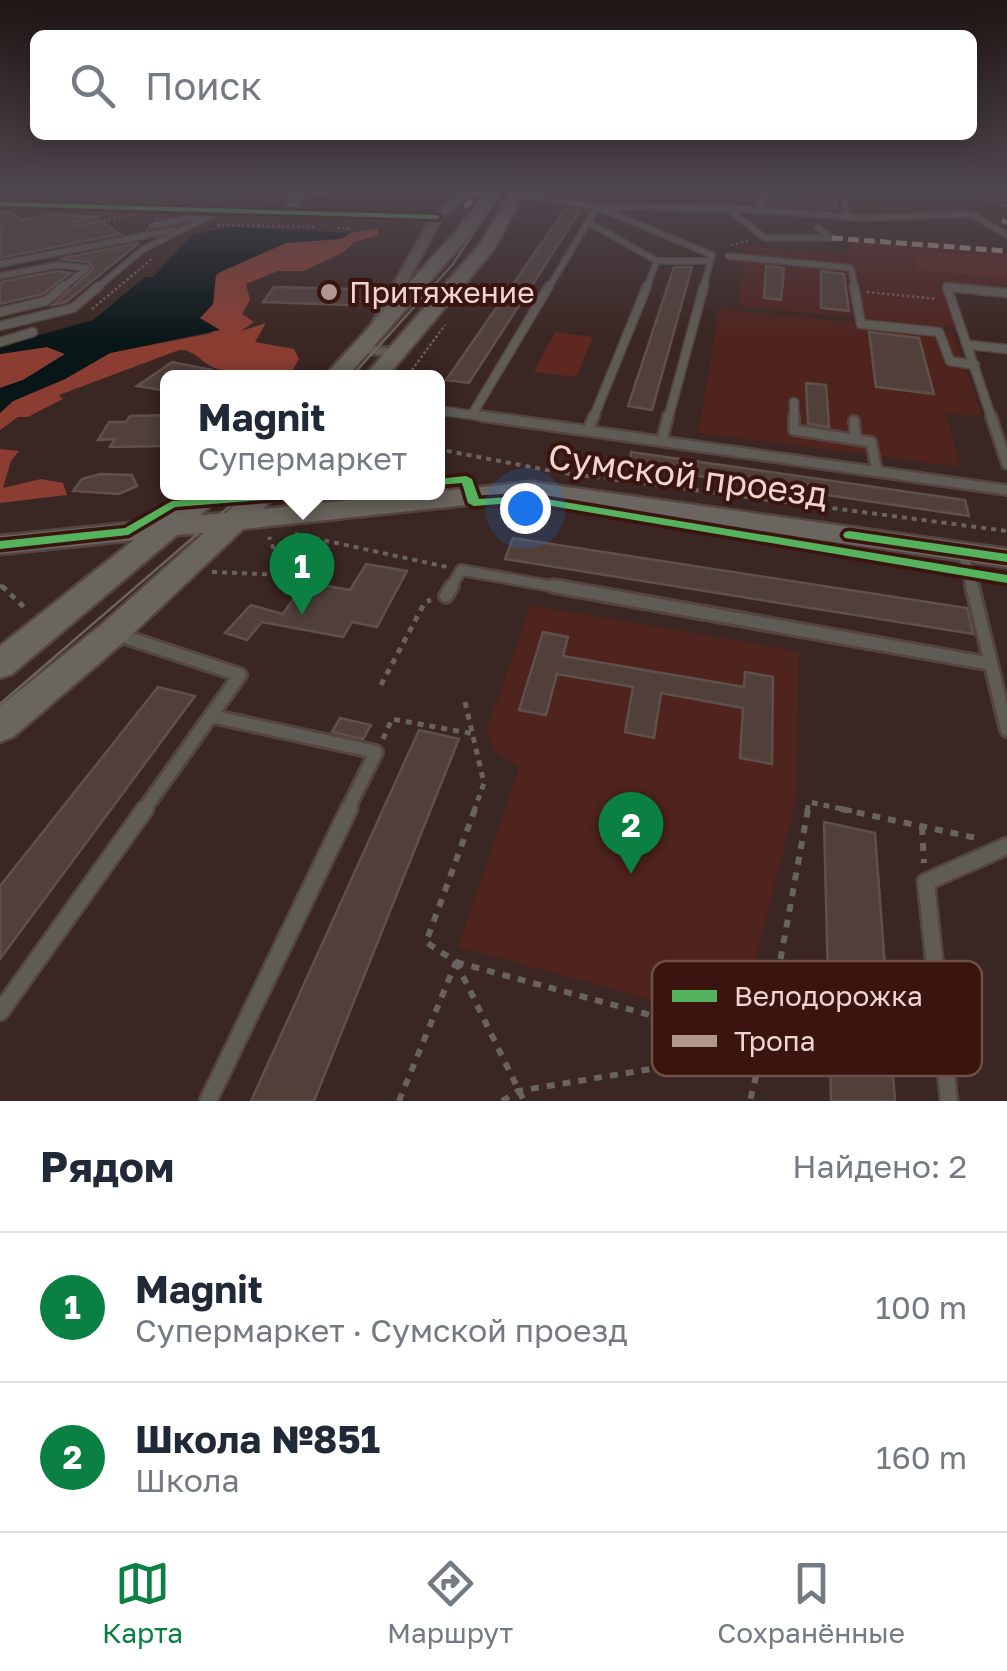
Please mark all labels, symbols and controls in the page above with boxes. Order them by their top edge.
search box [30,30,977,140]
icon: search [65,58,120,113]
text: Поиск [145,63,262,108]
place label: Притяжение [349,274,535,310]
marker: Притяжение [318,281,340,303]
popup [160,370,445,500]
text: Magnit [198,394,326,439]
street label: Сумской проезд [546,435,830,515]
text: Супермаркет [198,439,407,477]
your location [500,483,551,534]
pin: 1 [270,532,334,615]
pin: 2 [598,792,664,874]
legend [652,961,982,1076]
text: Велодорожка [734,979,923,1012]
text: Тропа [734,1024,815,1057]
text: Рядом [40,1141,174,1191]
text: Найдено: 2 [792,1147,967,1185]
text: Magnit [135,1266,263,1311]
text: 1 [64,1288,81,1326]
text: 100 m [875,1288,967,1326]
text: Супермаркет · Сумской проезд [135,1311,628,1349]
text: Школа №851 [135,1416,380,1461]
text: 2 [63,1438,82,1476]
text: 160 m [876,1438,967,1476]
text: Школа [135,1461,239,1499]
tab: Карта [102,1556,183,1649]
tab: Маршрут [387,1556,513,1649]
tab: Сохранённые [717,1556,905,1649]

